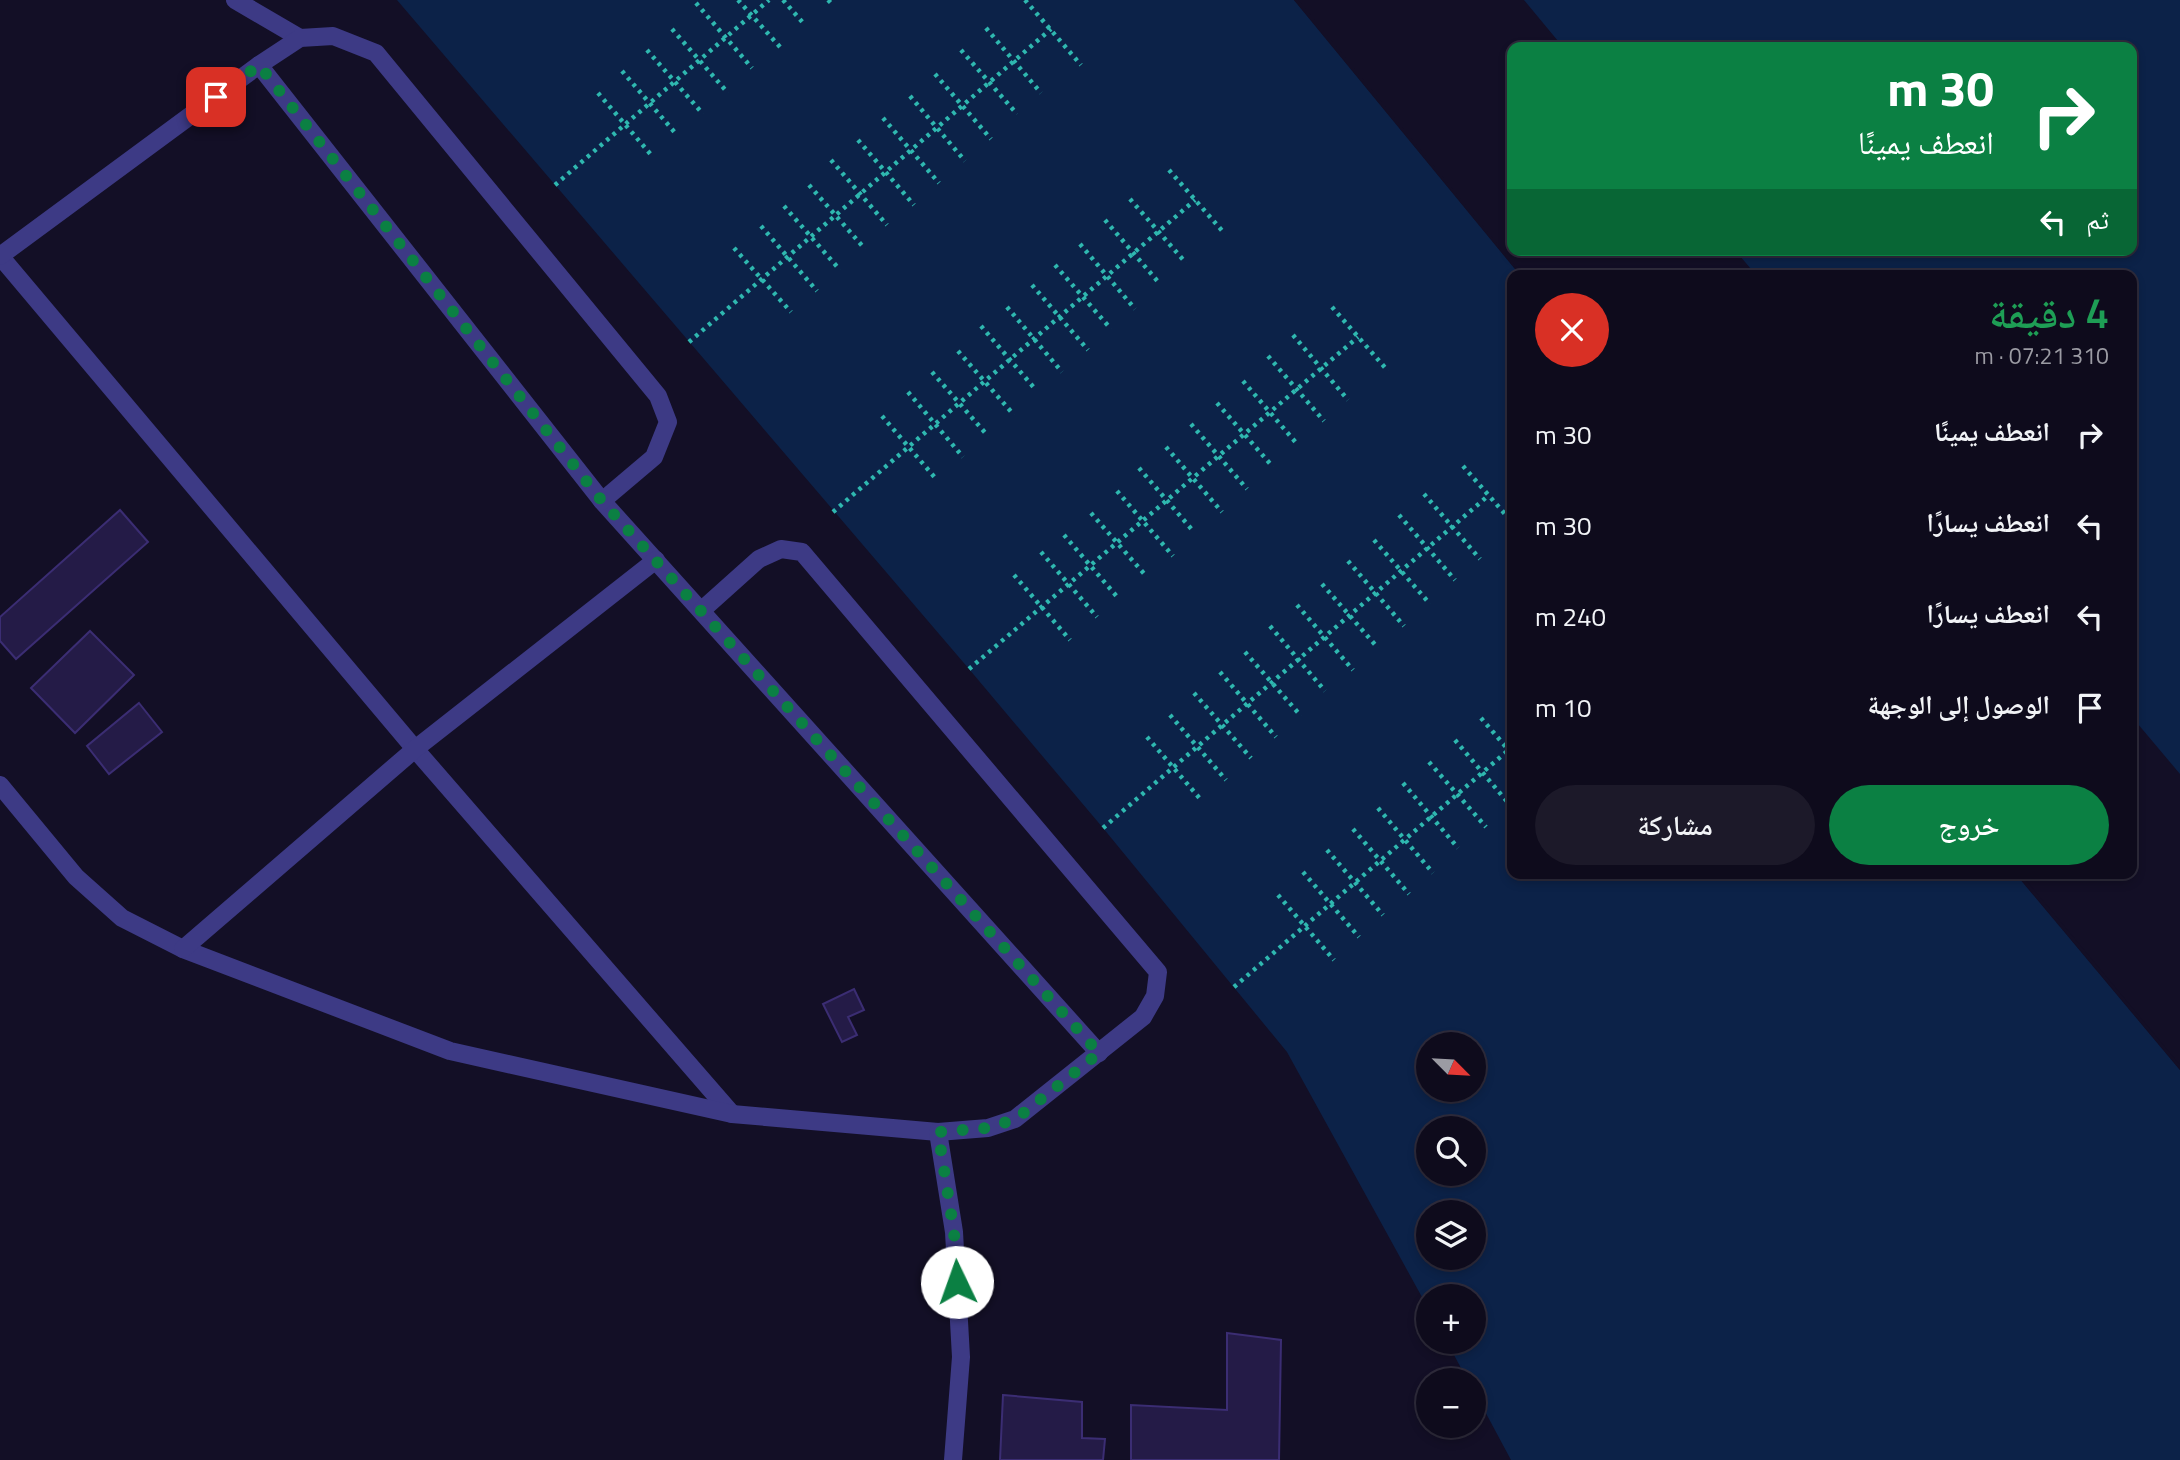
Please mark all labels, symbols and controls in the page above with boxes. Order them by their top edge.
text: 30 m [1887,50,1994,125]
pin [186,67,246,127]
icon: right [2018,70,2109,161]
icon: arrive [197,78,235,116]
text: انعطف يمينًا [1858,118,1994,166]
text: ثم [2086,200,2109,239]
icon: left [2034,203,2072,241]
text: 4 دقيقة [1989,280,2109,344]
button: close [1535,293,1609,367]
text: 310 m · 07:21 [1974,338,2109,373]
text: انعطف يمينًا [1934,412,2050,451]
text: 30 m [1535,415,1592,454]
icon: right [2071,416,2109,454]
text: انعطف يسارًا [1926,503,2050,542]
text: 30 m [1535,506,1592,545]
icon: left [2071,507,2109,545]
text: انعطف يسارًا [1926,594,2050,633]
text: 240 m [1535,597,1606,636]
icon: left [2071,598,2109,636]
text: الوصول إلى الوجهة [1868,685,2050,724]
text: 10 m [1535,688,1592,727]
icon: arrive [2071,689,2109,727]
button: مشاركة [1535,785,1815,865]
button: خروج [1829,785,2109,865]
north arrow [1416,1032,1486,1102]
map controls [1416,1032,1486,1438]
button: search [1416,1116,1486,1186]
button: layers [1416,1200,1486,1270]
position arrow [920,1245,994,1319]
button: + [1416,1284,1486,1354]
button: − [1416,1368,1486,1438]

